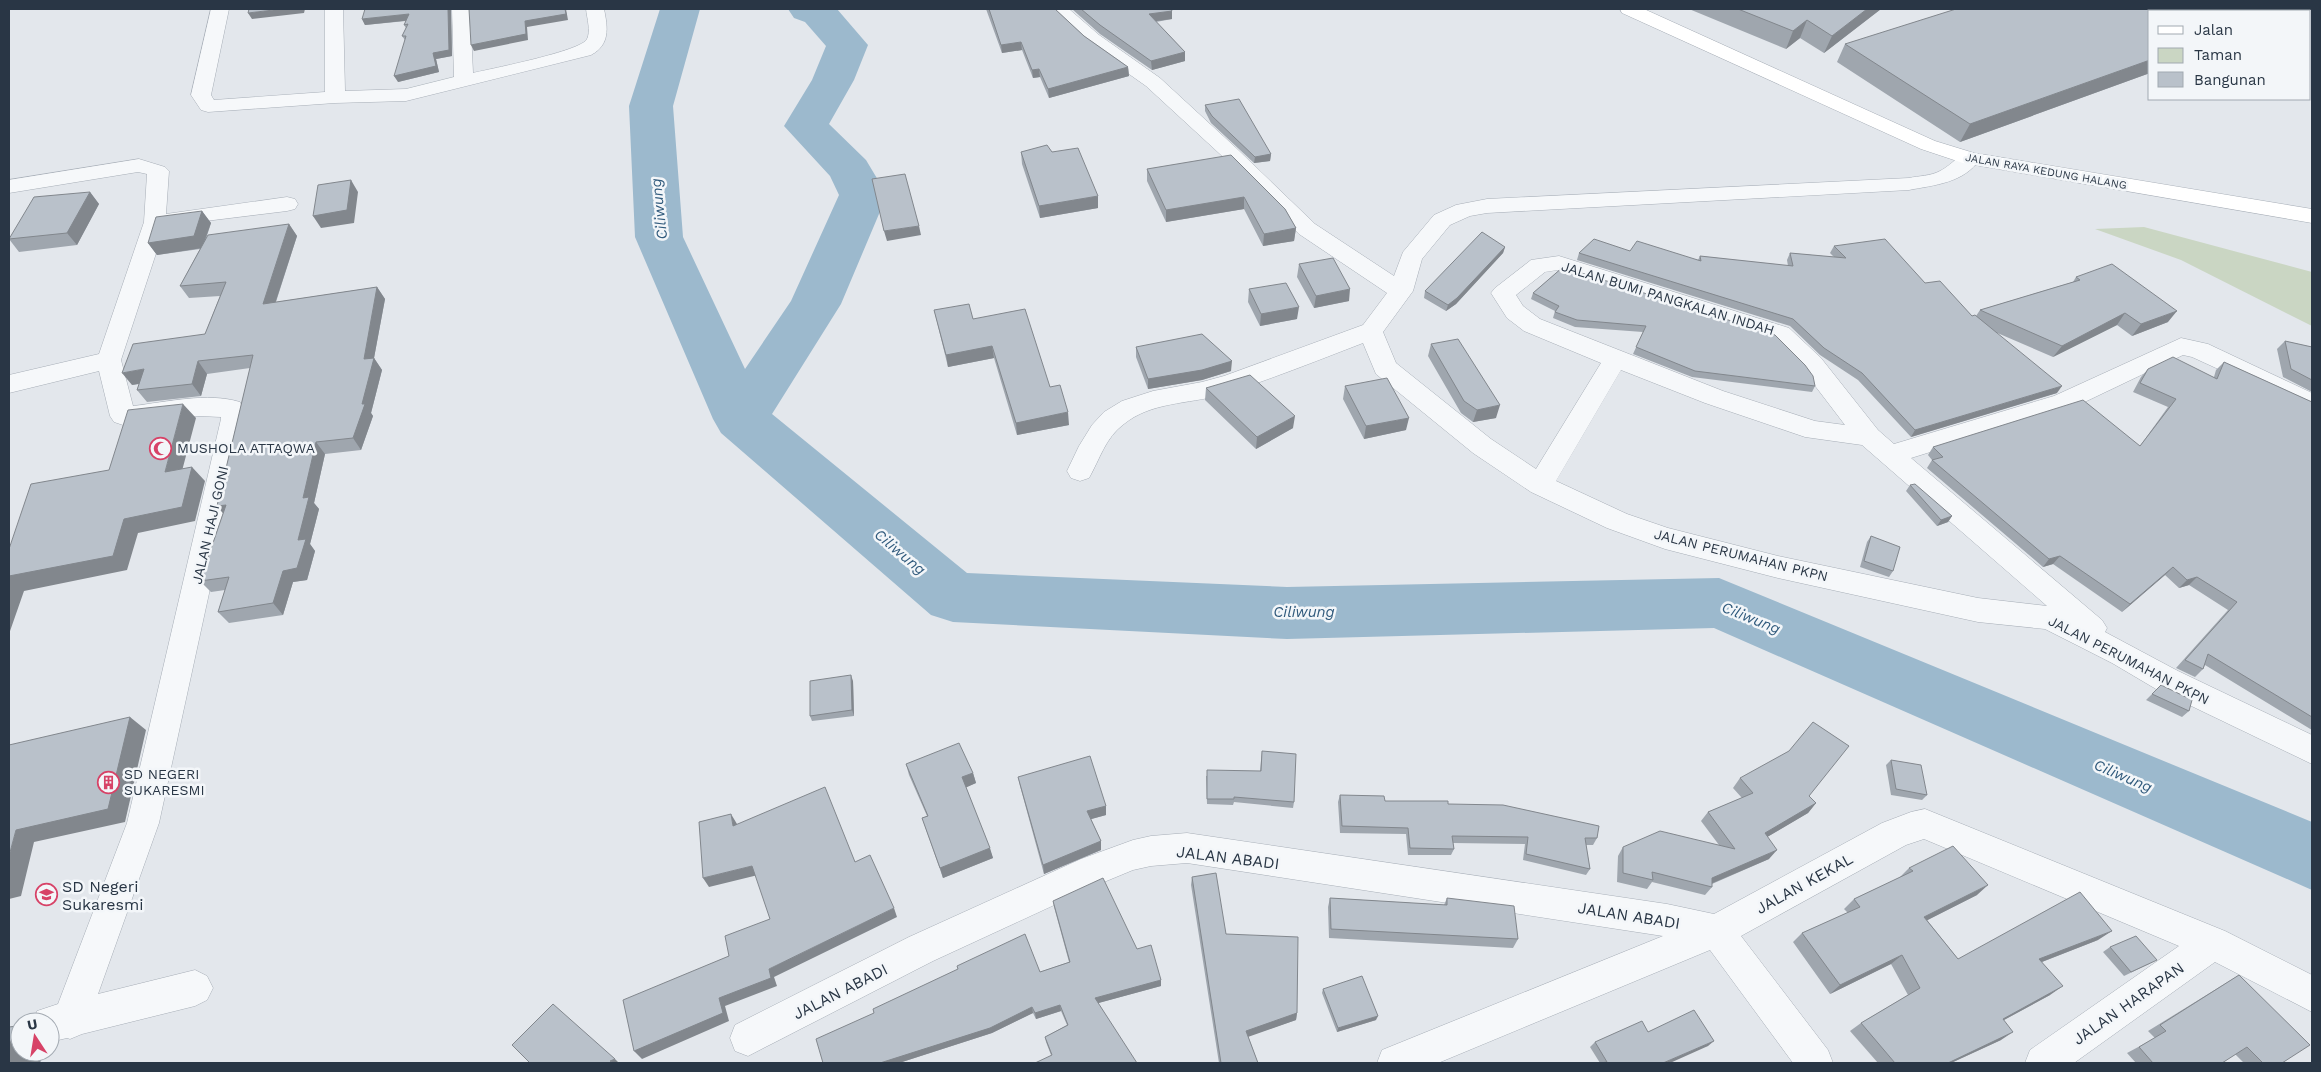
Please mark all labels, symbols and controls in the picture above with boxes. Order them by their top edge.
legend [2148,10,2311,100]
text: Jalan [2194,21,2233,39]
text: Taman [2194,46,2242,64]
text: Bangunan [2194,71,2266,89]
street label: JALAN RAYA KEDUNG HALANG [1964,151,2128,192]
water label: Ciliwung [647,177,671,241]
street label: JALAN BUMI PANGKALAN INDAH [1560,258,1776,338]
mosque icon: MUSHOLA ATTAQWA [149,436,173,460]
place label: MUSHOLA ATTAQWA [177,440,315,456]
street label: JALAN HAJI GONI [189,464,231,586]
water label: Ciliwung [871,525,929,579]
street label: JALAN PERUMAHAN PKPN [1652,526,1830,584]
water label: Ciliwung [1719,598,1783,638]
water label: Ciliwung [1273,603,1335,621]
street label: JALAN PERUMAHAN PKPN [2046,612,2212,708]
water label: Ciliwung [2091,756,2155,796]
place label: SD NEGERI SUKARESMI [124,766,205,798]
building icon: SD NEGERI SUKARESMI [96,770,120,794]
street label: JALAN ABADI [1175,842,1281,873]
street label: JALAN KEKAL [1752,849,1856,918]
place label: SD Negeri Sukaresmi [62,877,143,914]
school or university icon: SD Negeri Sukaresmi [34,883,58,907]
street label: JALAN ABADI [1576,898,1682,933]
street label: JALAN HARAPAN [2069,958,2188,1049]
street label: JALAN ABADI [790,959,891,1023]
north arrow [10,1012,60,1062]
text: U [26,1015,39,1033]

